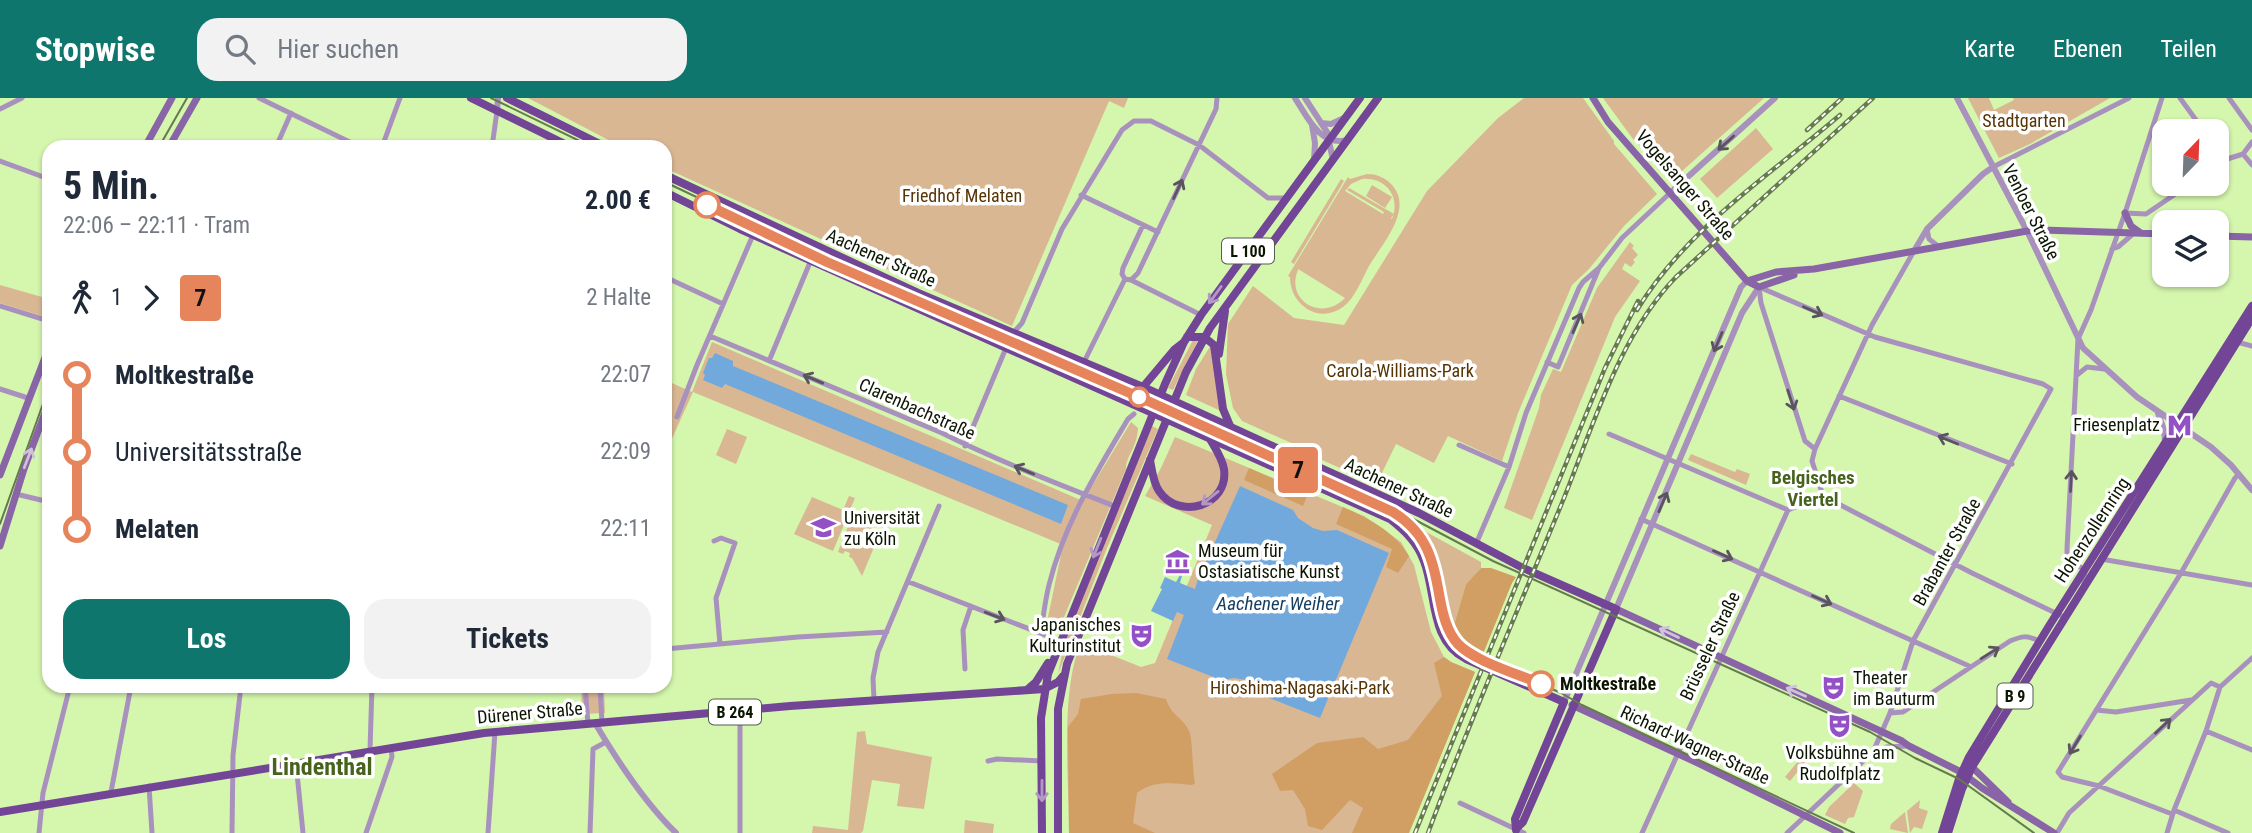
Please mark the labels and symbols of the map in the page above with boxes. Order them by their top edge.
park label: Stadtgarten [1982,110,2066,131]
north arrow [2152,119,2230,196]
street label: Vogelsanger Straße [1632,125,1739,244]
one-way arrow [1718,134,1735,151]
street label: Venloer Straße [1998,161,2064,263]
one-way arrow [1172,178,1185,200]
park label: Friedhof Melaten [902,185,1022,206]
unlabelled marker [694,192,720,218]
street label: Aachener Straße [823,224,939,291]
road number: L 100 [1222,238,1274,264]
one-way arrow [1208,285,1222,304]
one-way arrow [1802,305,1823,318]
one-way arrow [1571,313,1584,335]
one-way arrow [1710,331,1723,352]
park label: Carola-Williams-Park [1326,360,1474,381]
one-way arrow [802,372,824,385]
street label: Clarenbachstraße [856,374,979,444]
unlabelled marker [1129,387,1149,407]
one-way arrow [1786,388,1798,410]
metro station icon: Friesenplatz [2166,411,2194,439]
place label: Friesenplatz [2073,414,2160,435]
one-way arrow [1937,432,1959,445]
one-way arrow [22,447,35,469]
line badge: 7 [1275,447,1321,493]
street label: Aachener Straße [1342,453,1457,522]
one-way arrow [1014,463,1035,476]
district label: Belgisches Viertel [1771,466,1855,511]
one-way arrow [2065,470,2078,493]
street label: Hohenzollernring [2050,473,2133,586]
one-way arrow [1201,490,1219,506]
one-way arrow [1657,491,1670,513]
street label: Brabanter Straße [1908,494,1985,609]
place label: Universität zu Köln [844,507,920,549]
school or university icon: Universität zu Köln [810,514,838,542]
one-way arrow [1090,537,1103,558]
place label: Museum für Ostasiatische Kunst [1198,540,1340,582]
museum icon: Museum für Ostasiatische Kunst [1164,547,1192,575]
one-way arrow [1712,549,1733,562]
street label: Brüsseler Straße [1675,588,1744,703]
water label: Aachener Weiher [1216,592,1340,615]
one-way arrow [1811,594,1832,607]
one-way arrow [983,610,1005,623]
place label: Japanisches Kulturinstitut [1029,614,1121,656]
theatre icon: Japanisches Kulturinstitut [1127,621,1155,649]
one-way arrow [1659,626,1680,639]
one-way arrow [1979,646,1999,660]
place label: Theater im Bauturm [1853,667,1935,709]
marker: Moltkestraße [1528,671,1554,697]
place label: Moltkestraße [1560,673,1657,694]
theatre icon: Theater im Bauturm [1819,674,1847,702]
park label: Hiroshima-Nagasaki-Park [1210,677,1390,698]
road number: B 9 [1997,684,2032,708]
one-way arrow [1786,685,1807,699]
street label: Dürener Straße [476,697,584,728]
road number: B 264 [709,699,761,724]
street label: Richard-Wagner-Straße [1617,701,1773,788]
theatre icon: Volksbühne am Rudolfplatz [1826,712,1854,740]
one-way arrow [2154,718,2171,735]
one-way arrow [2068,734,2082,754]
place label: Volksbühne am Rudolfplatz [1786,742,1894,784]
district label: Lindenthal [271,753,373,781]
one-way arrow [1035,779,1049,802]

